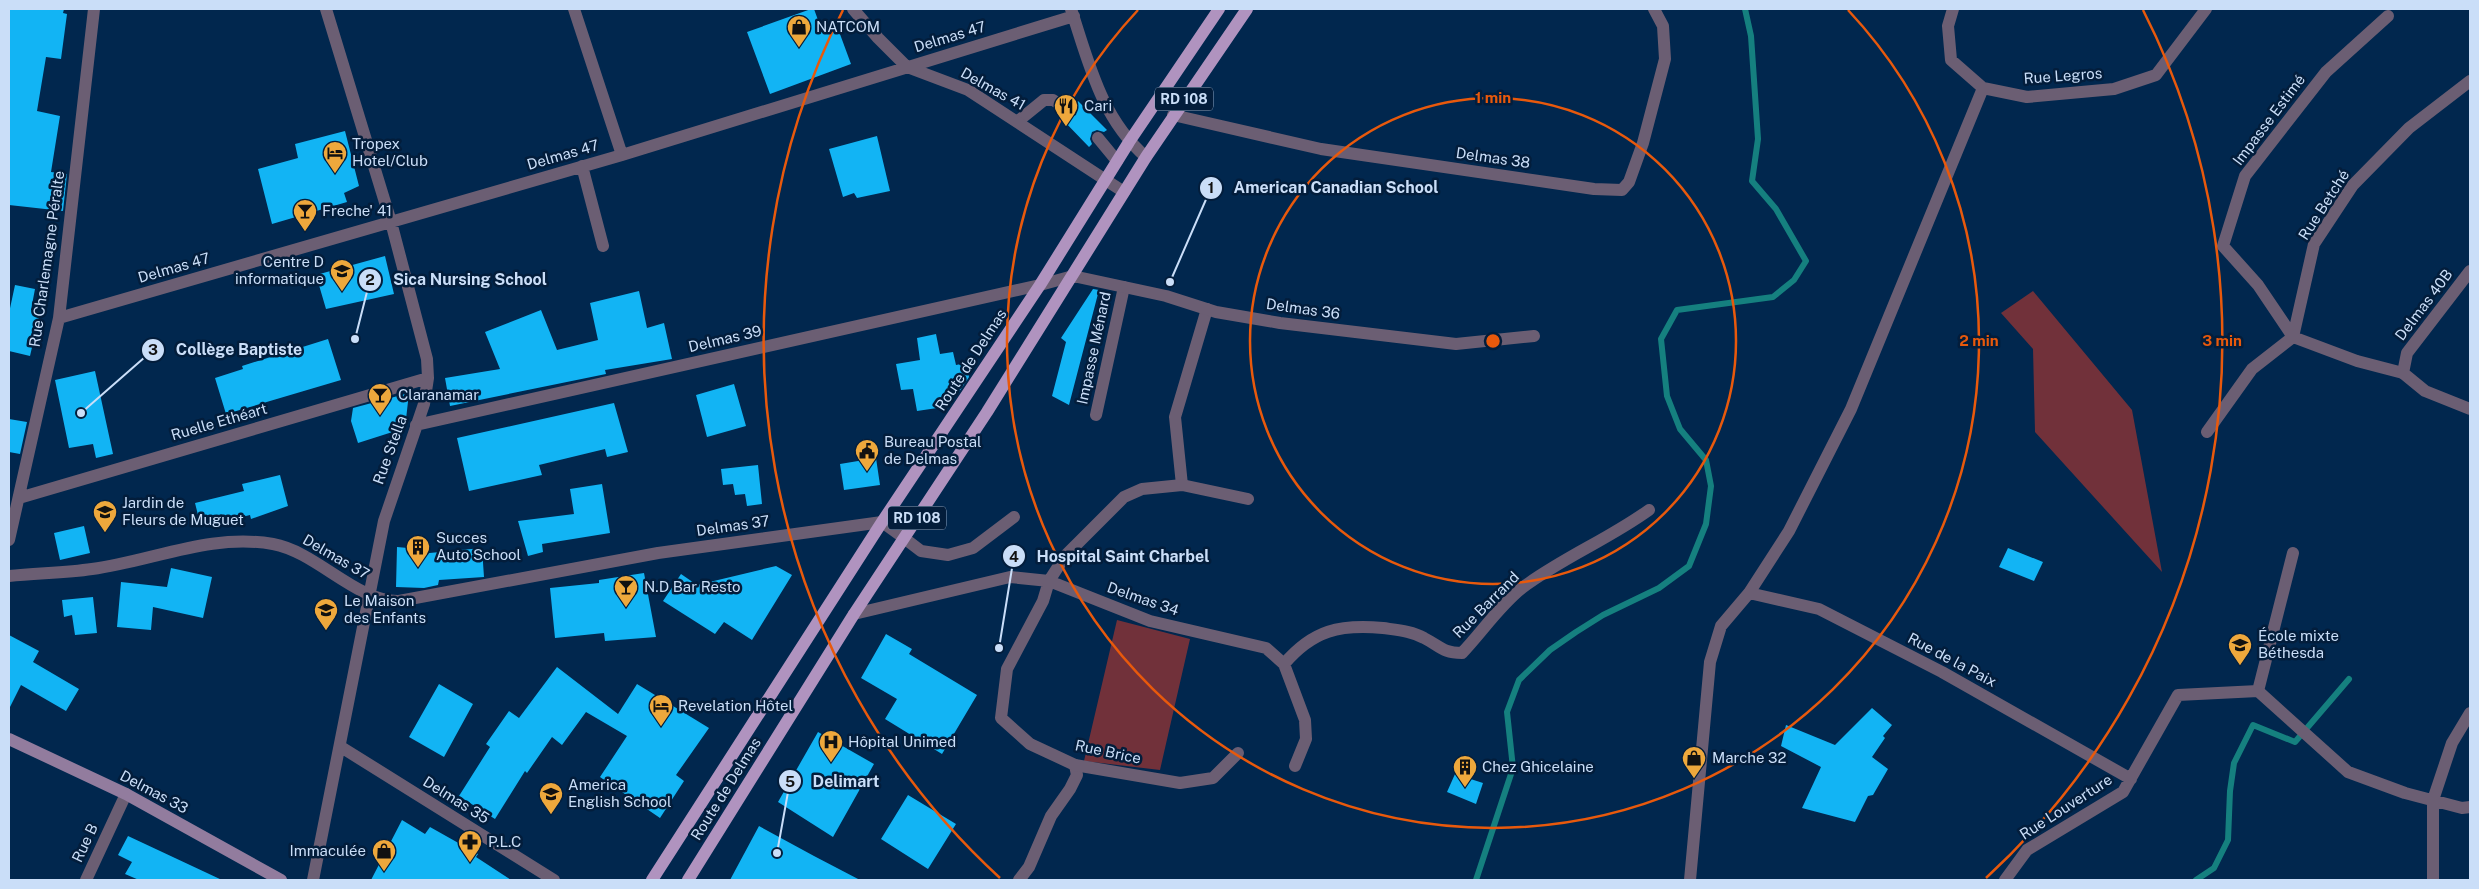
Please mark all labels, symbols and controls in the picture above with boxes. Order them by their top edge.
shop icon: NATCOM [786,14,812,48]
place label: NATCOM [816,18,880,35]
street label: Delmas 47 [912,18,988,55]
street label: Delmas 41 [958,64,1029,113]
street label: Rue Legros [2023,64,2103,87]
street label: Impasse Estimé [2229,71,2308,168]
road number: RD 108 [1155,88,1213,110]
text: 1 min [1475,89,1511,106]
restaurant icon: Cari [1053,93,1079,127]
place label: Cari [1084,97,1112,114]
place label: Tropex Hotel/Club [352,135,428,169]
street label: Delmas 47 [525,136,601,173]
hotel icon: Tropex Hotel/Club [322,140,348,174]
street label: Delmas 38 [1455,144,1531,171]
street label: Rue Betché [2295,167,2352,243]
street label: Rue Charlemagne Péralte [26,170,67,348]
callout: American Canadian School [1199,172,1449,203]
text: American Canadian School [1234,178,1438,197]
text: 1 [1208,179,1214,196]
bar icon: Freche' 41 [292,198,318,232]
place label: Freche' 41 [322,202,392,219]
street label: Delmas 47 [136,249,212,286]
place label: Centre D informatique [235,253,324,287]
school or university icon: Centre D informatique [329,258,355,292]
callout: Sica Nursing School [358,264,557,295]
street label: Delmas 40B [2391,266,2456,344]
text: Sica Nursing School [393,270,547,289]
text: 2 [365,271,375,288]
street label: Impasse Ménard [1073,290,1114,406]
street label: Delmas 36 [1265,295,1341,322]
street label: Route de Delmas [931,306,1010,414]
street label: Delmas 39 [687,322,763,355]
centre of rings [1484,332,1502,350]
text: 2 min [1959,332,1999,349]
text: 3 min [2202,332,2242,349]
callout: Collège Baptiste [141,334,312,365]
text: Collège Baptiste [176,340,302,359]
text: 3 [148,341,158,358]
bar icon: Claranamar [367,382,393,416]
place label: Claranamar [398,386,479,403]
street label: Ruelle Ethéart [169,400,269,443]
street label: Rue Stella [369,413,410,486]
place label: Bureau Postal de Delmas [884,433,982,467]
public building icon: Bureau Postal de Delmas [854,438,880,472]
place label: Jardin de Fleurs de Muguet [122,494,244,528]
school or university icon: Jardin de Fleurs de Muguet [92,499,118,533]
road number: RD 108 [888,506,946,530]
street label: Delmas 37 [695,512,771,539]
place label: Succes Auto School [436,529,521,563]
street label: Delmas 37 [300,531,373,582]
building icon: Succes Auto School [405,534,431,568]
callout: Hospital Saint Charbel [1001,541,1219,572]
text: Hospital Saint Charbel [1037,547,1209,566]
text: 4 [1009,548,1019,565]
street label: Rue Barrand [1449,568,1522,641]
bar icon: N.D Bar Resto [613,574,639,608]
place label: N.D Bar Resto [644,578,741,595]
street label: Delmas 34 [1105,578,1181,619]
place label: Le Maison des Enfants [344,592,426,626]
school or university icon: Le Maison des Enfants [313,597,339,631]
place label: École mixte Béthesda [2258,627,2339,661]
street label: Rue de la Paix [1905,629,1999,690]
school or university icon: École mixte Béthesda [2227,632,2253,666]
hotel icon: Revelation Hôtel [648,693,674,727]
place label: Revelation Hôtel [678,697,793,714]
hospital icon: Hôpital Unimed [818,729,844,763]
place label: Hôpital Unimed [848,733,956,750]
street label: Route de Delmas [687,734,764,843]
street label: Rue Brice [1074,736,1143,767]
shop icon: Marche 32 [1681,745,1707,779]
place label: Marche 32 [1712,749,1786,766]
building icon: Chez Ghicelaine [1452,754,1478,788]
place label: Chez Ghicelaine [1482,758,1594,775]
callout: Delimart [777,766,889,797]
street label: Delmas 33 [117,767,191,817]
street label: Rue Louverture [2016,770,2115,843]
text: Delimart [813,772,880,791]
street label: Delmas 35 [420,773,492,827]
text: 5 [785,773,795,790]
place label: America English School [568,776,671,810]
school or university icon: America English School [538,781,564,815]
street label: Rue B [68,821,101,865]
pharmacy icon: P.L.C [457,829,483,863]
place label: P.L.C [488,833,521,850]
shop icon: Immaculée [371,838,397,872]
place label: Immaculée [289,842,366,859]

